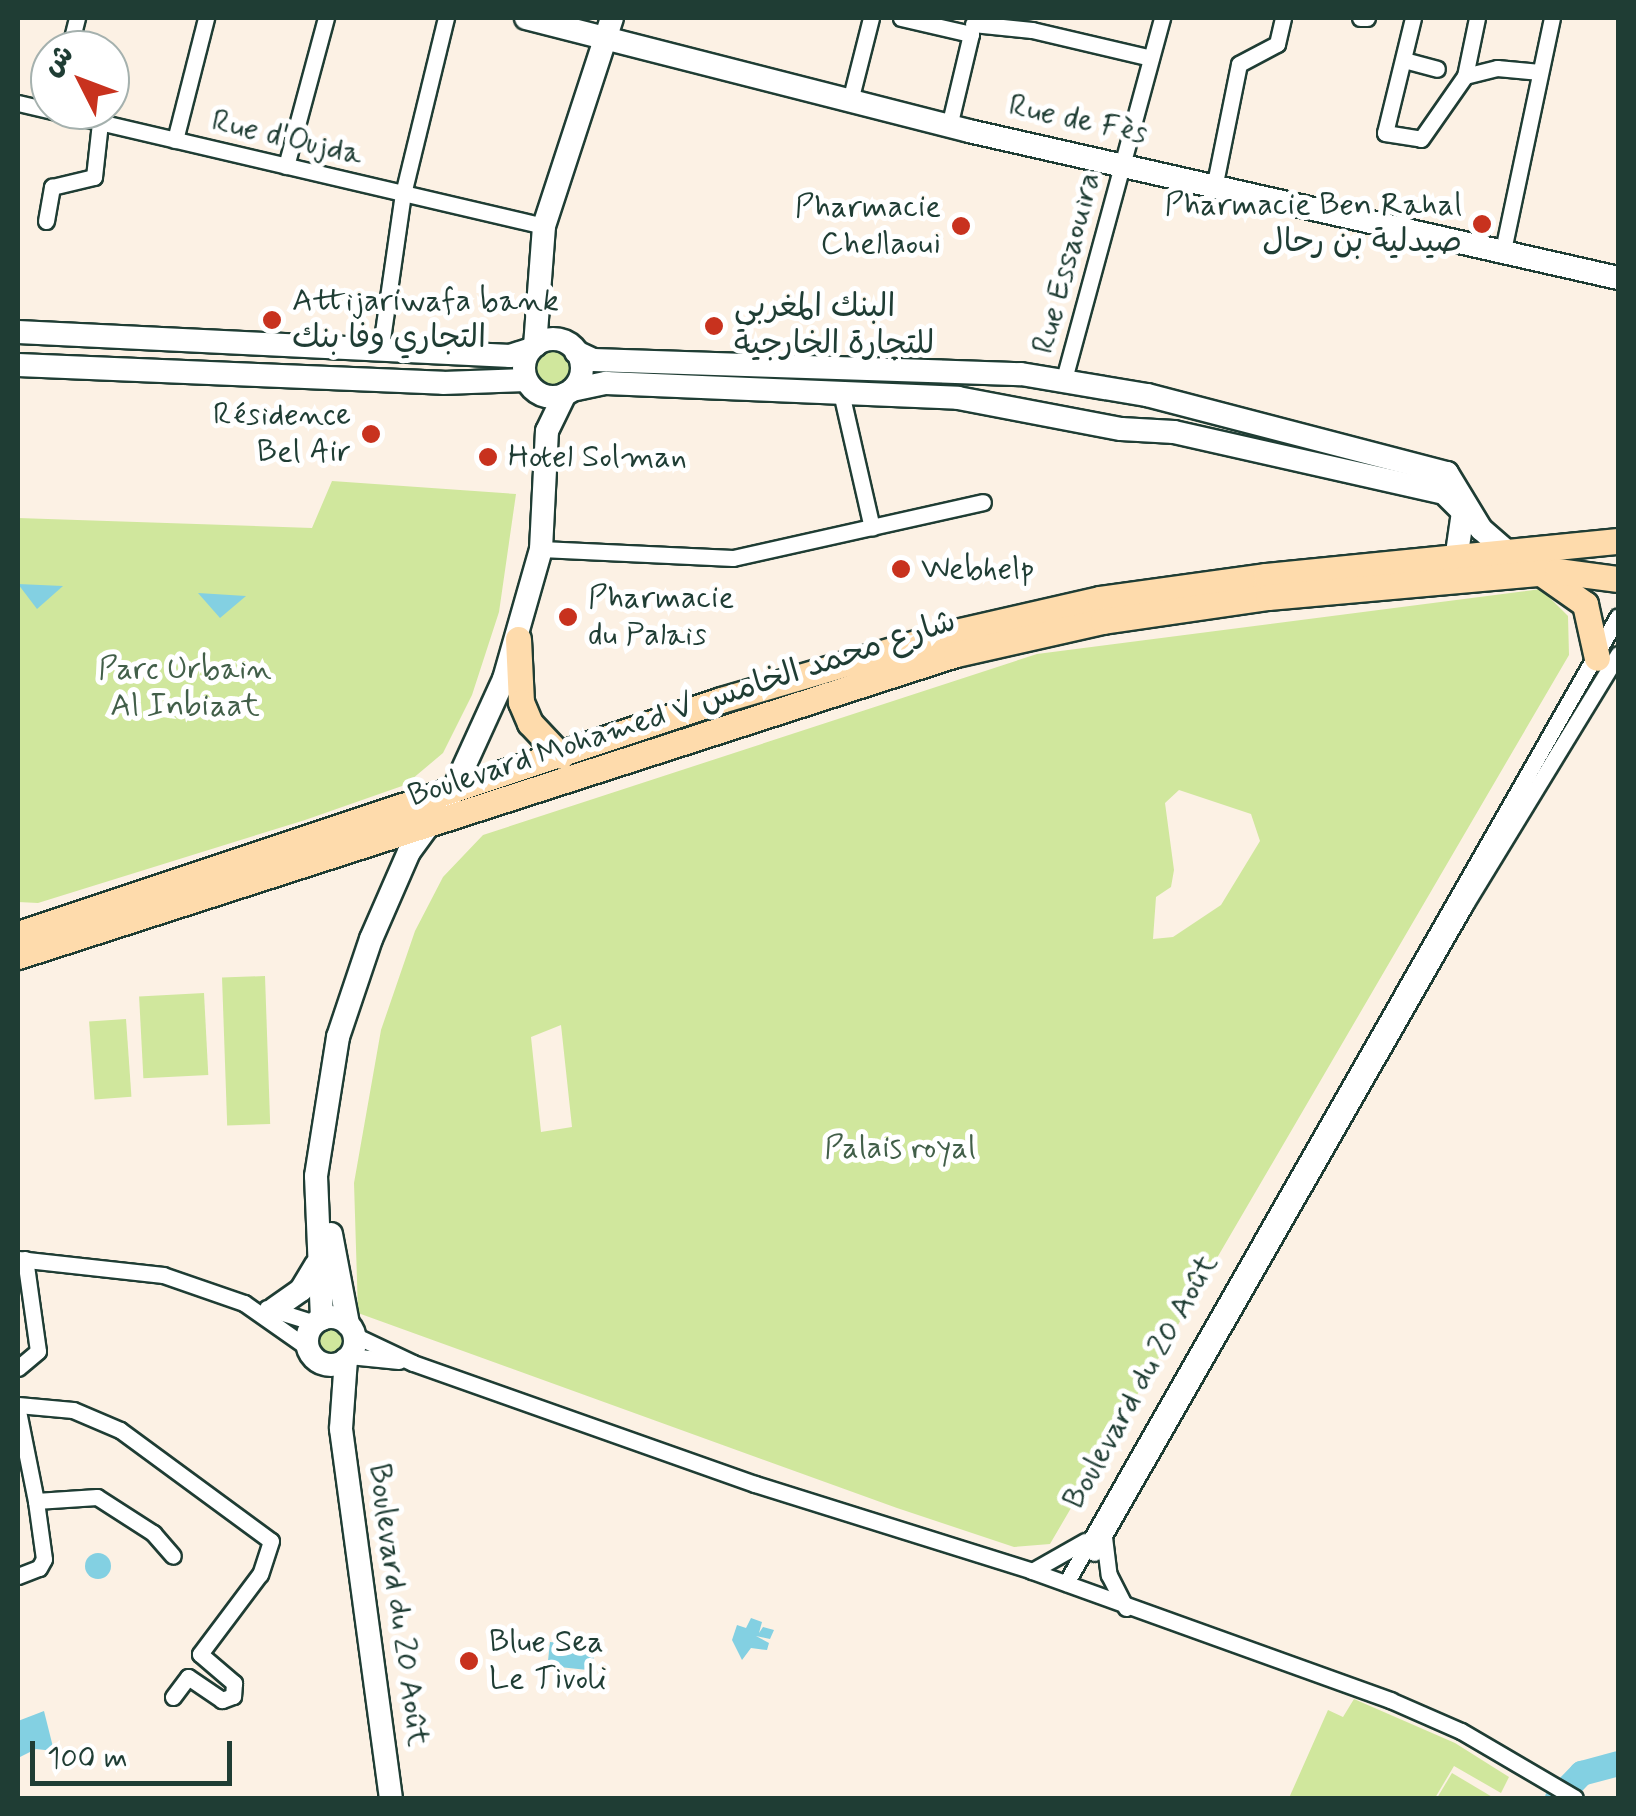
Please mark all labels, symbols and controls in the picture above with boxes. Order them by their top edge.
north arrow [30,30,130,130]
text: ش [35,37,83,85]
street label: Rue de Fès [1005,87,1151,153]
street label: Rue d'Oujda [208,102,366,174]
street label: Rue Essaouira [1024,168,1110,358]
place label: Pharmacie Ben Rahal صيدلية بن رحال [1171,187,1462,262]
place label: Pharmacie Chellaoui [795,189,941,264]
marker: Pharmacie Ben Rahal صيدلية بن رحال [1471,213,1493,235]
marker: Pharmacie Chellaoui [950,215,972,237]
place label: Attijariwafa bank التجاري وفا بنك [292,283,546,358]
place label: البنك المغربي للتجارة الخارجية [734,289,935,364]
marker: Attijariwafa bank التجاري وفا بنك [261,309,283,331]
marker: البنك المغربي للتجارة الخارجية [703,315,725,337]
place label: Résidence Bel Air [213,397,351,472]
marker: Résidence Bel Air [360,423,382,445]
place label: Hotel Solman [508,438,687,476]
marker: Hotel Solman [477,446,499,468]
place label: Webhelp [921,550,1034,588]
marker: Webhelp [890,558,912,580]
place label: Pharmacie du Palais [588,580,734,655]
street label: Boulevard Mohamed V شارع محمد الخامس [401,601,963,817]
marker: Pharmacie du Palais [557,606,579,628]
park label: Parc Urbain Al Inbiaat [100,651,270,726]
park label: Palais royal [824,1129,976,1167]
street label: Boulevard du 20 Août [1056,1249,1226,1515]
street label: Boulevard du 20 Août [359,1462,437,1748]
place label: Blue Sea Le Tivoli [489,1624,604,1699]
marker: Blue Sea Le Tivoli [458,1650,480,1672]
scale bar [35,1721,238,1783]
text: 100 m [47,1739,128,1778]

